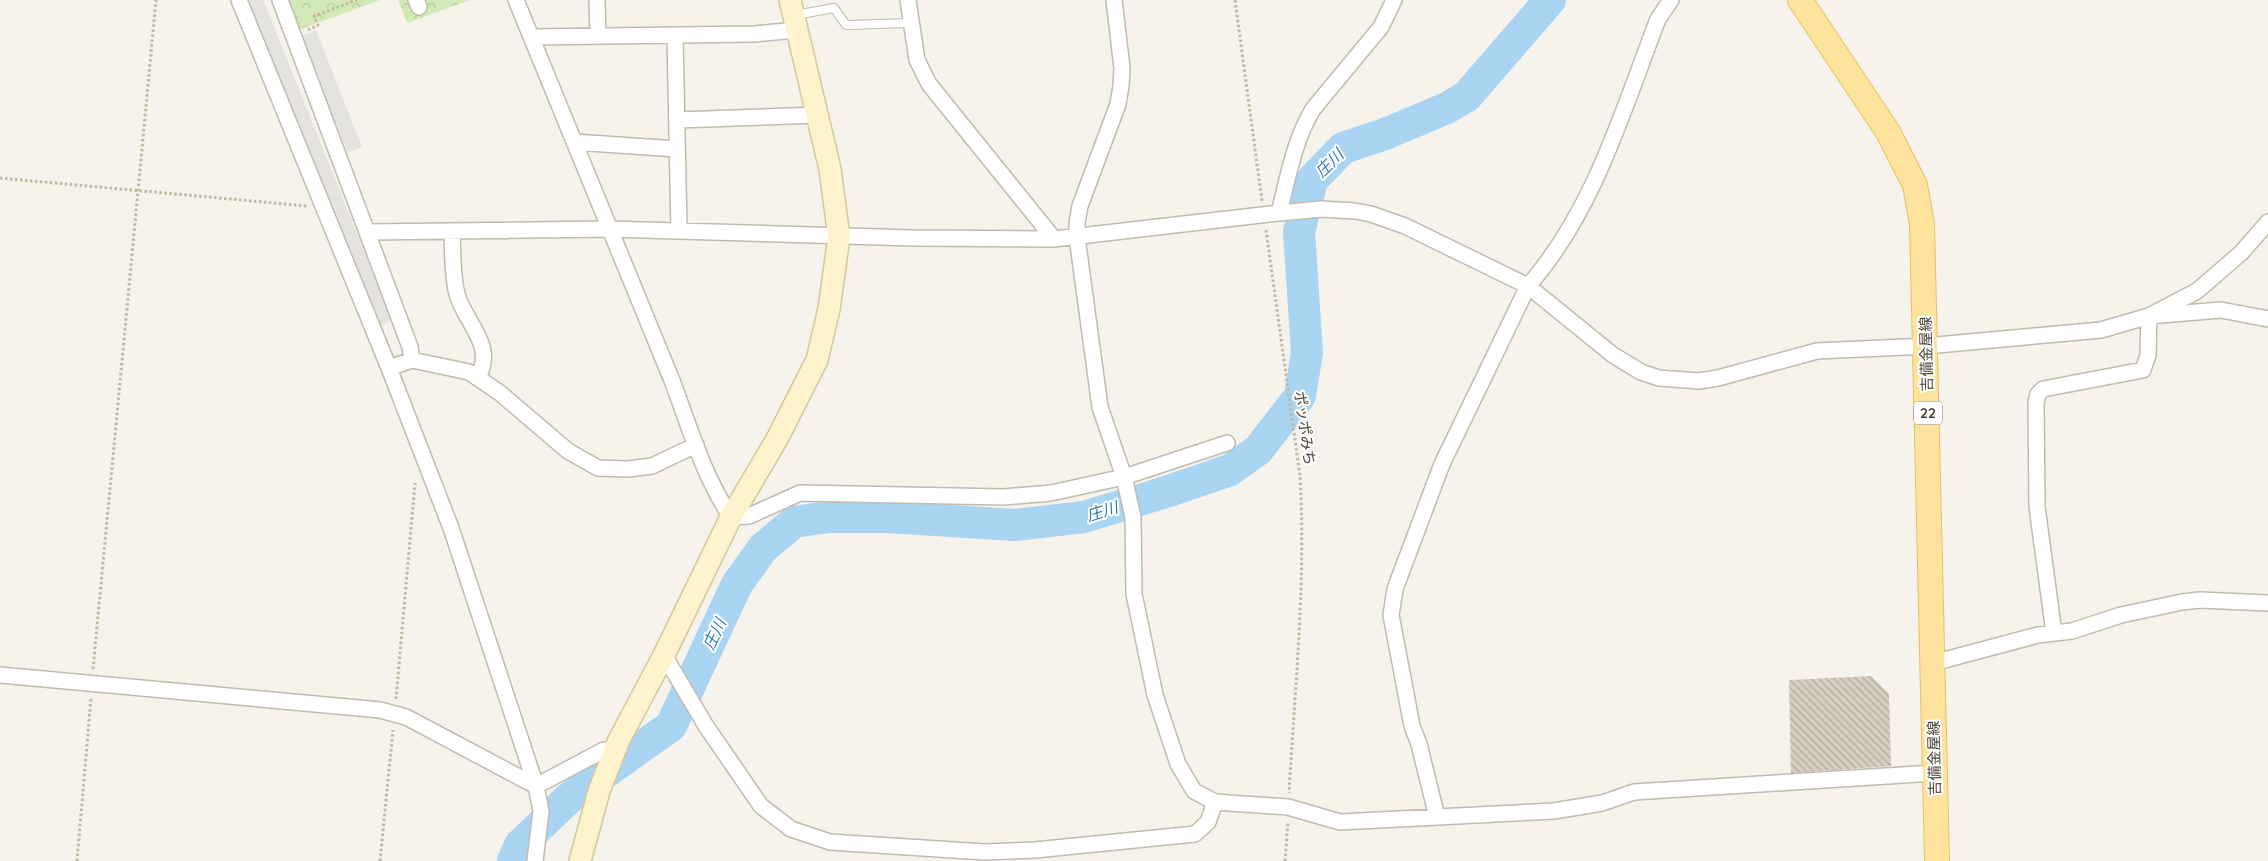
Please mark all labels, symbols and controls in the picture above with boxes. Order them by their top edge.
water label: 庄川 [1311,143,1349,181]
street label: 吉備金屋線 [1916,316,1936,392]
street label: ポッポみち [1290,390,1320,466]
road number: 22 [1914,402,1942,424]
water label: 庄川 [1084,496,1122,525]
water label: 庄川 [698,613,731,653]
street label: 吉備金屋線 [1924,720,1944,796]

